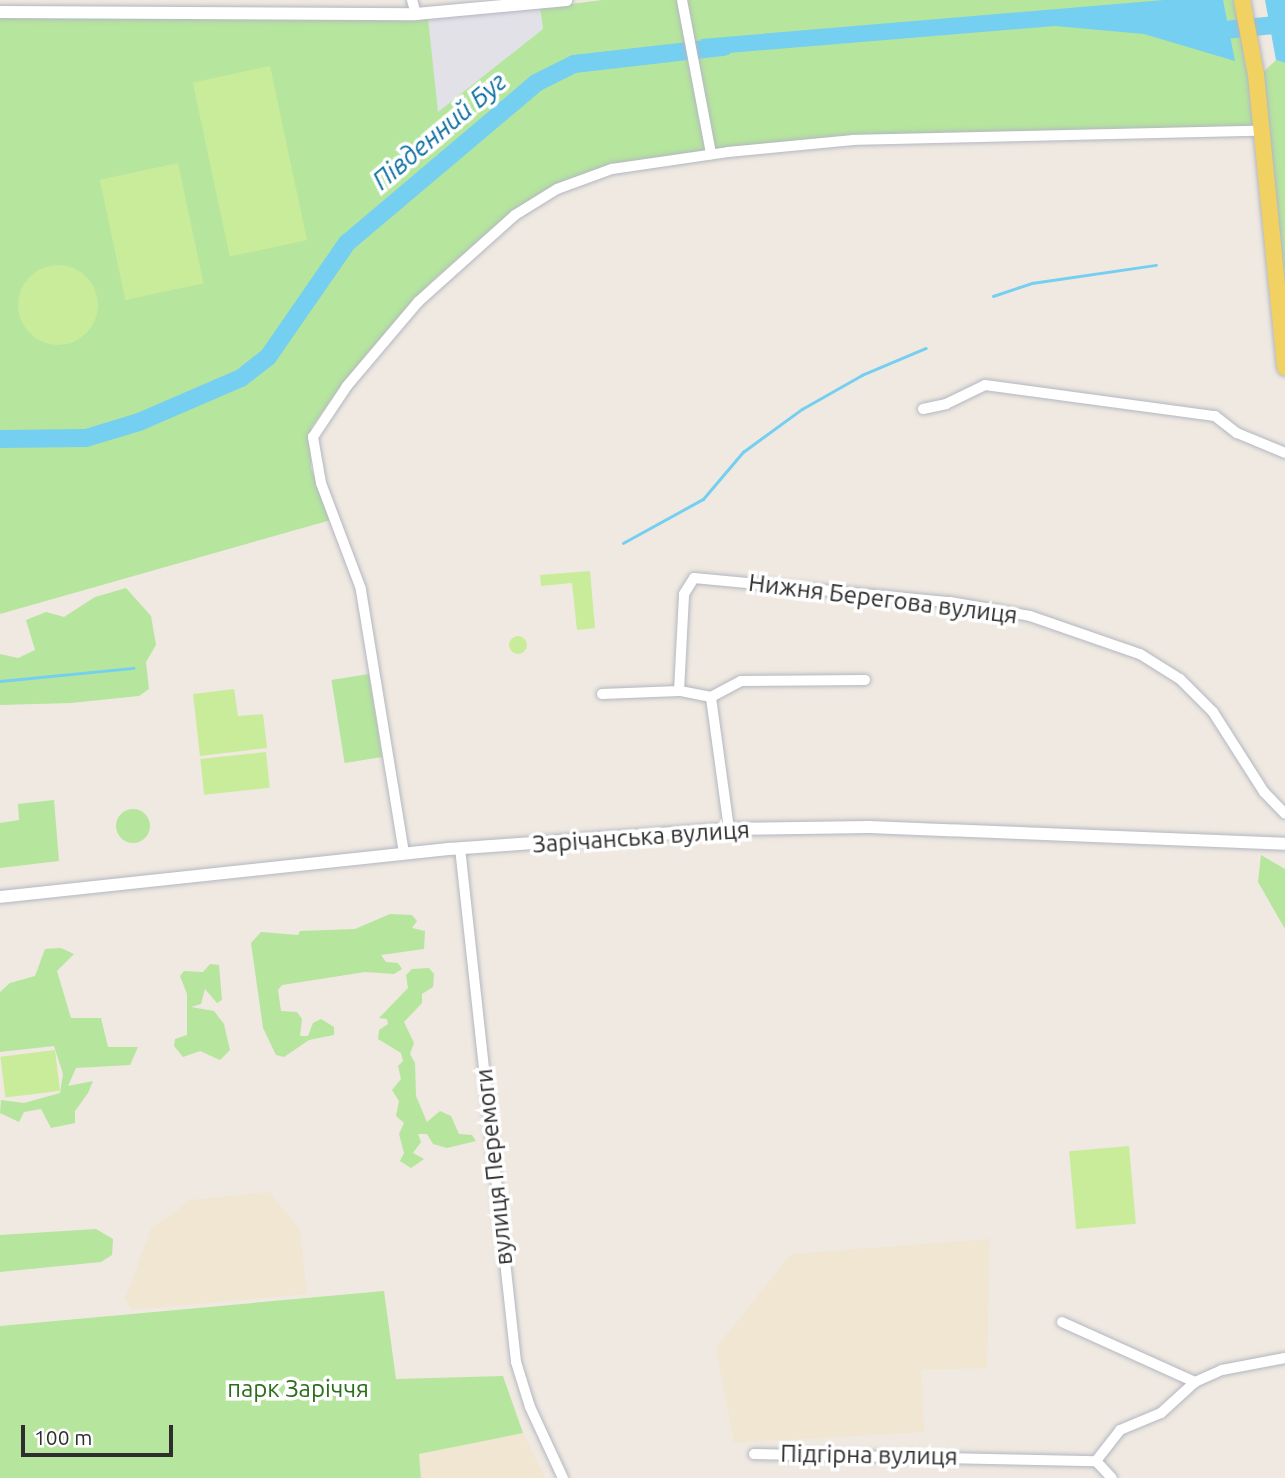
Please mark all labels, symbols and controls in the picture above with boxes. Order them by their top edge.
water label: Південний Буг [366,66,512,196]
street label: Нижня Берегова вулиця [747,568,1019,630]
street label: Зарічанська вулиця [531,815,751,859]
street label: вулиця Перемоги [469,1067,519,1267]
park label: парк Заріччя [227,1375,369,1403]
scale bar [24,1412,177,1456]
text: 100 m [34,1425,92,1449]
street label: Підгірна вулиця [780,1439,958,1471]

